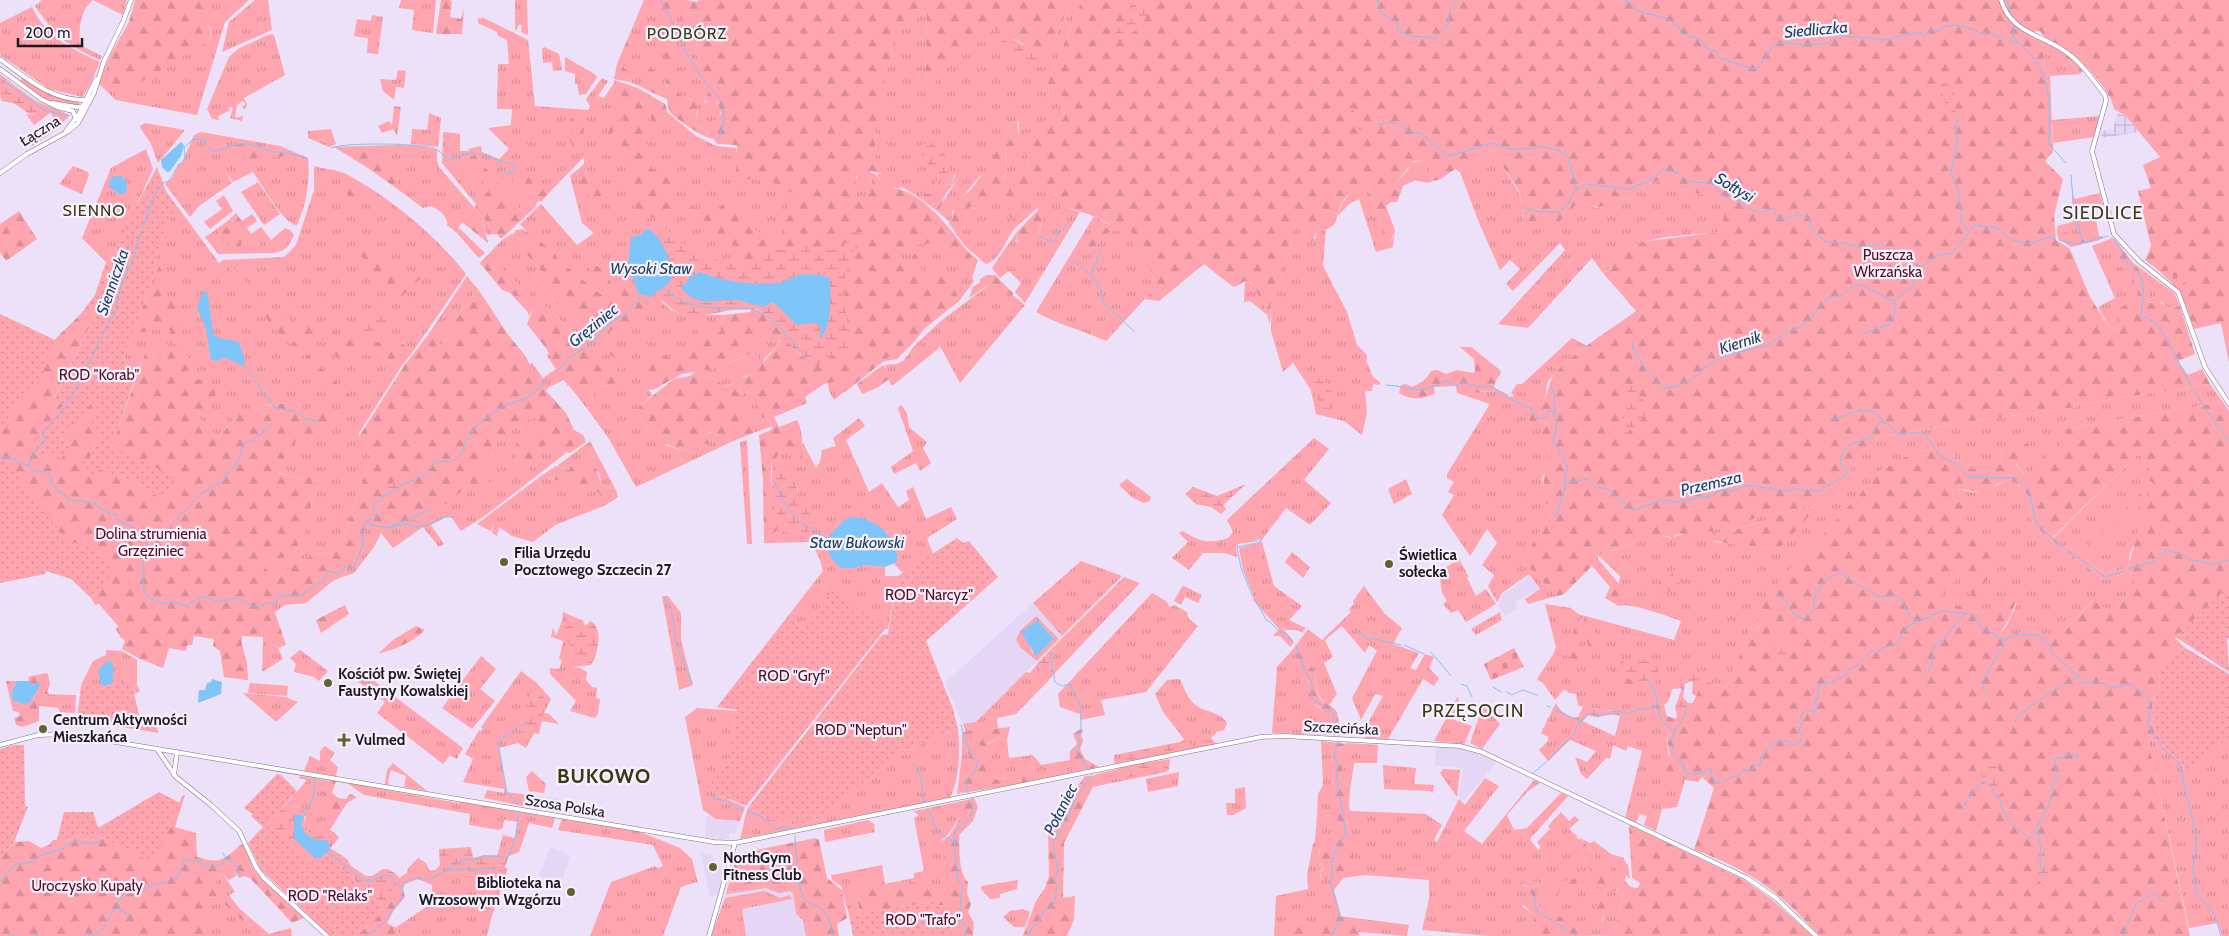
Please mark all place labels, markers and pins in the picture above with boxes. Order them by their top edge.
place label: Filia Urzędu Pocztowego Szczecin 27 [514,544,672,579]
place label: Świetlica sołecka [1399,545,1457,581]
marker: Filia Urzędu Pocztowego Szczecin 27 [498,556,510,568]
marker: Świetlica sołecka [1383,558,1395,570]
place label: Kościół pw. Świętej Faustyny Kowalskiej [338,664,468,700]
marker: Kościół pw. Świętej Faustyny Kowalskiej [322,677,334,689]
place label: Centrum Aktywności Mieszkańca [53,711,187,746]
marker: Centrum Aktywności Mieszkańca [37,723,49,735]
place label: Vulmed [355,731,405,749]
marker: Vulmed [337,733,351,747]
place label: NorthGym Fitness Club [723,849,802,884]
marker: NorthGym Fitness Club [707,861,719,873]
place label: Biblioteka na Wrzosowym Wzgórzu [419,874,562,909]
marker: Biblioteka na Wrzosowym Wzgórzu [565,886,577,898]

